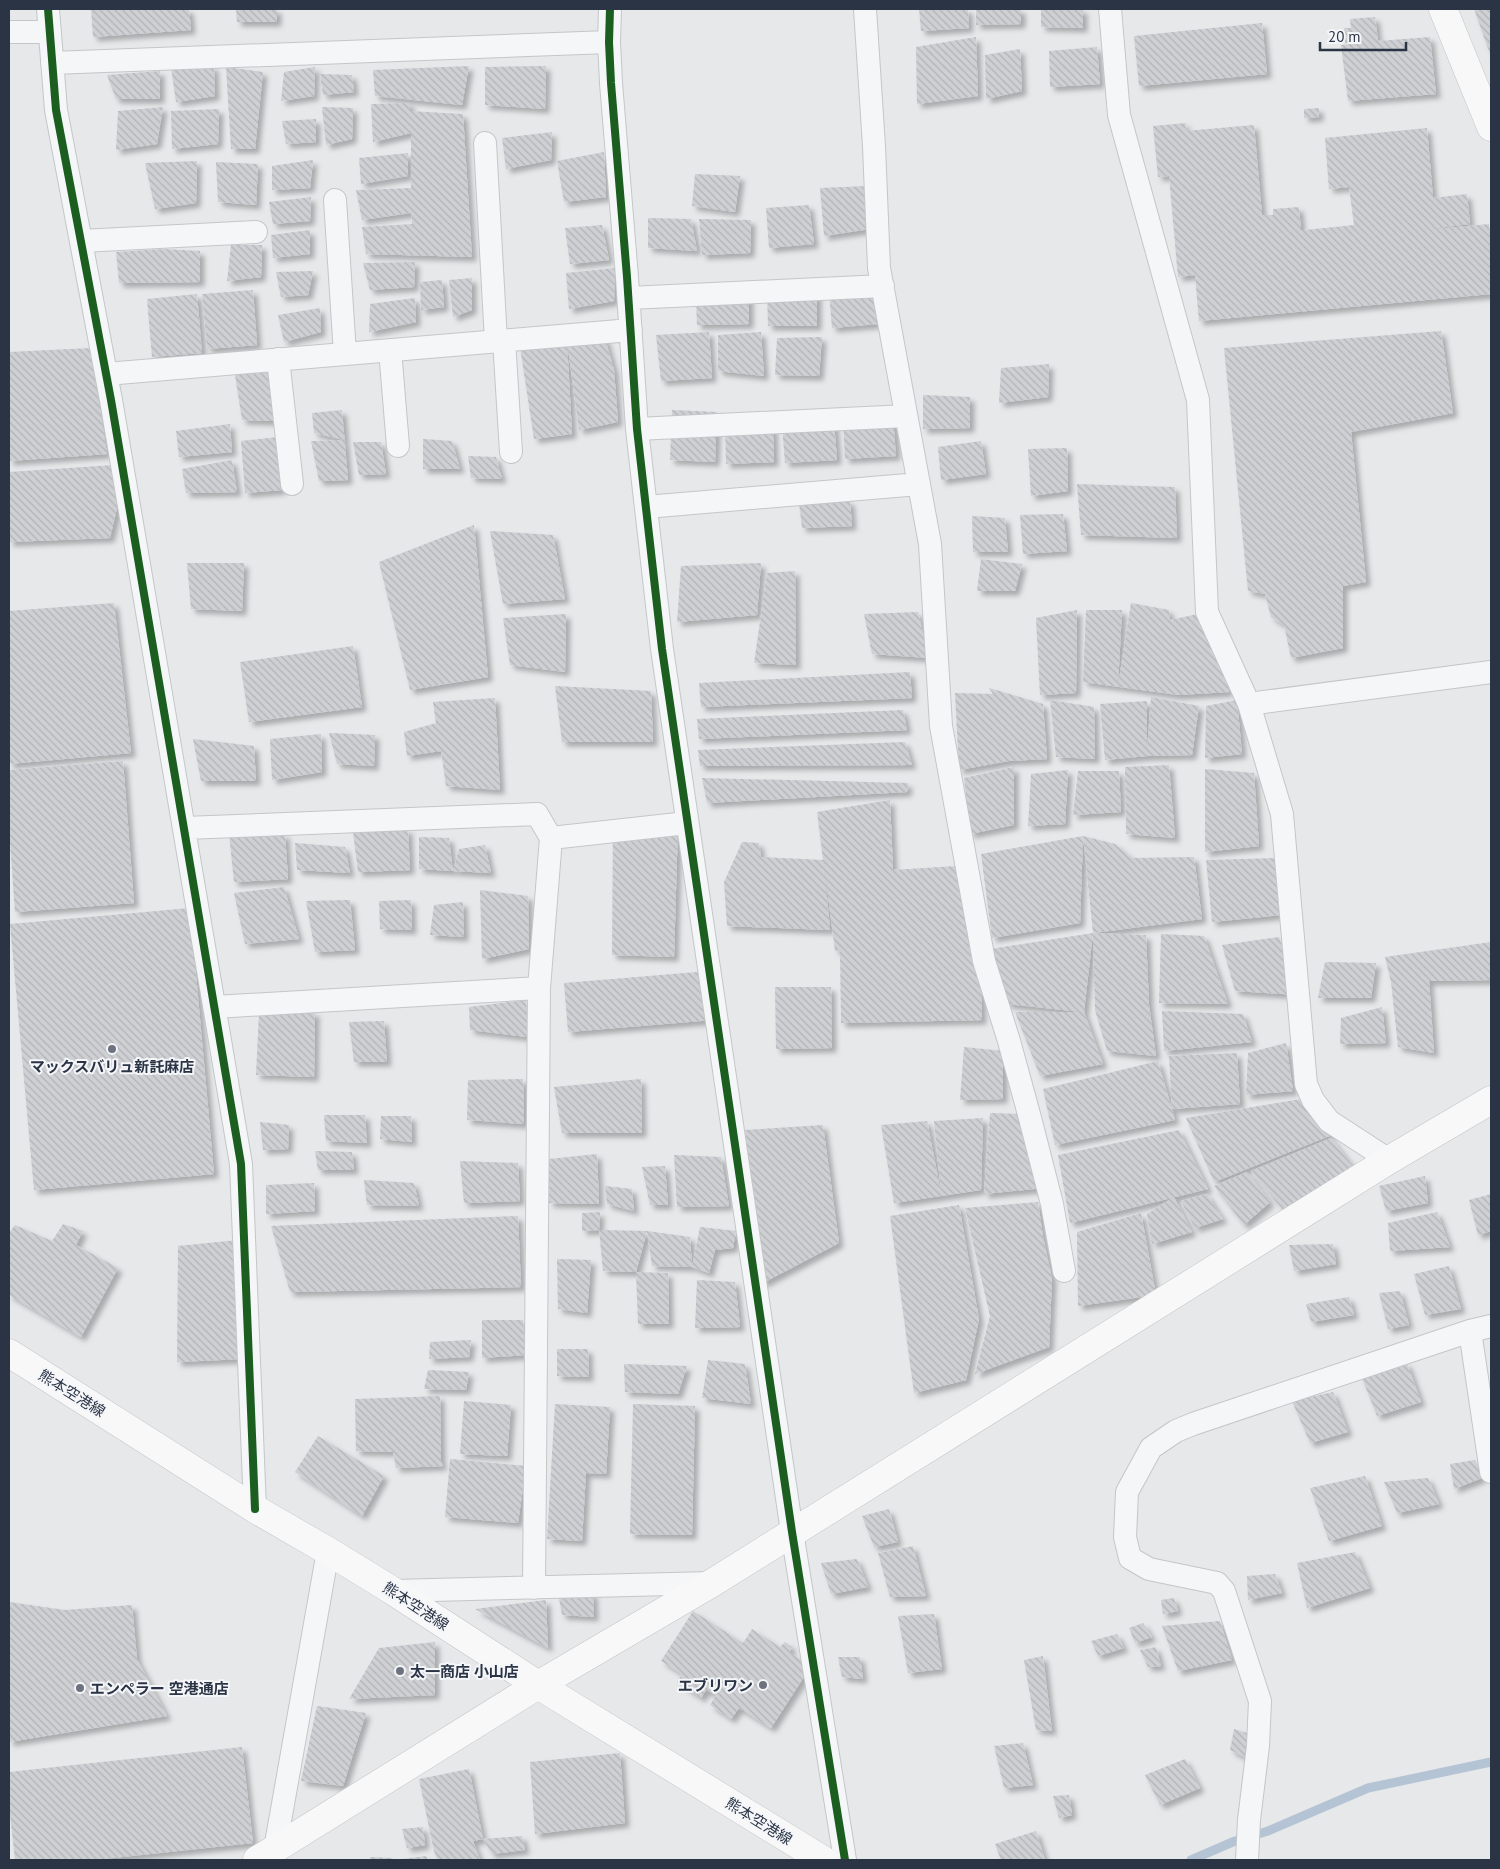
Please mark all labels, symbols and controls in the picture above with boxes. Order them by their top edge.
scale bar [1320,20,1406,52]
text: 20 m [1328,27,1361,46]
marker: マックスバリュ新託麻店 [106,1043,118,1055]
place label: マックスバリュ新託麻店 [30,1057,194,1076]
street label: 熊本空港線 [35,1365,109,1421]
street label: 熊本空港線 [379,1578,453,1634]
place label: 太一商店 小山店 [410,1662,519,1681]
marker: 太一商店 小山店 [394,1665,406,1677]
place label: エブリワン [678,1676,753,1695]
place label: エンペラー 空港通店 [90,1679,229,1698]
marker: エブリワン [757,1679,769,1691]
marker: エンペラー 空港通店 [74,1682,86,1694]
street label: 熊本空港線 [722,1793,796,1849]

